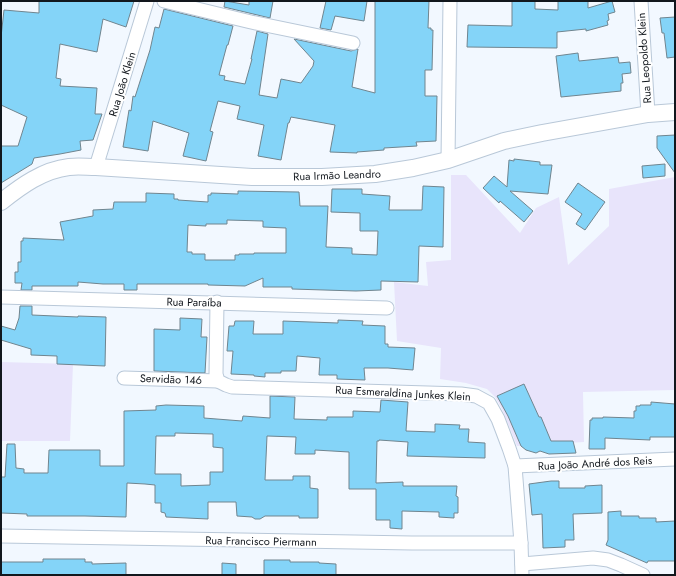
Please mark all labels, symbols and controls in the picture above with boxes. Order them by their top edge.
street label: Rua Leopoldo Klein [633,12,655,104]
street label: Rua João Klein [105,50,139,118]
street label: Rua Irmão Leandro [293,165,381,185]
street label: Rua Paraíba [166,294,222,310]
street label: Servidão 146 [140,370,202,388]
street label: Rua Esmeraldina Junkes Klein [335,381,471,405]
street label: Rua João André dos Reis [537,452,653,474]
street label: Rua Francisco Piermann [205,532,317,550]

